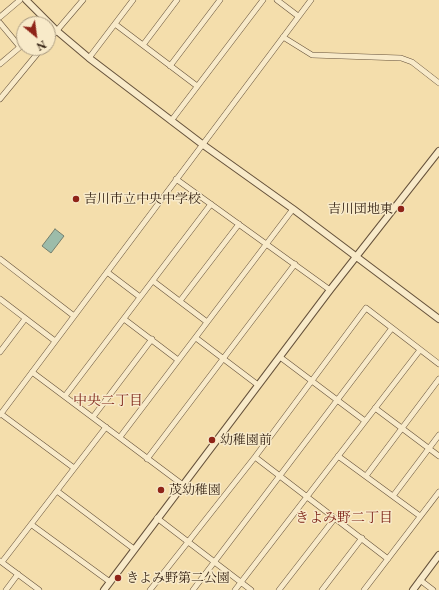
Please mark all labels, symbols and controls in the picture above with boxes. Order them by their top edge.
north arrow [16,16,56,56]
text: N [34,37,49,54]
place label: 吉川市立中央中学校 [84,191,201,207]
marker: 吉川市立中央中学校 [71,194,81,204]
place label: 吉川団地東 [328,201,393,217]
marker: 吉川団地東 [396,204,406,214]
district label: 中央二丁目 [73,393,143,409]
place label: 幼稚園前 [220,432,272,448]
marker: 幼稚園前 [207,435,217,445]
place label: 茂幼稚園 [169,482,221,498]
marker: 茂幼稚園 [156,485,166,495]
district label: きよみ野二丁目 [295,510,393,526]
place label: きよみ野第二公園 [126,570,230,586]
marker: きよみ野第二公園 [113,573,123,583]

